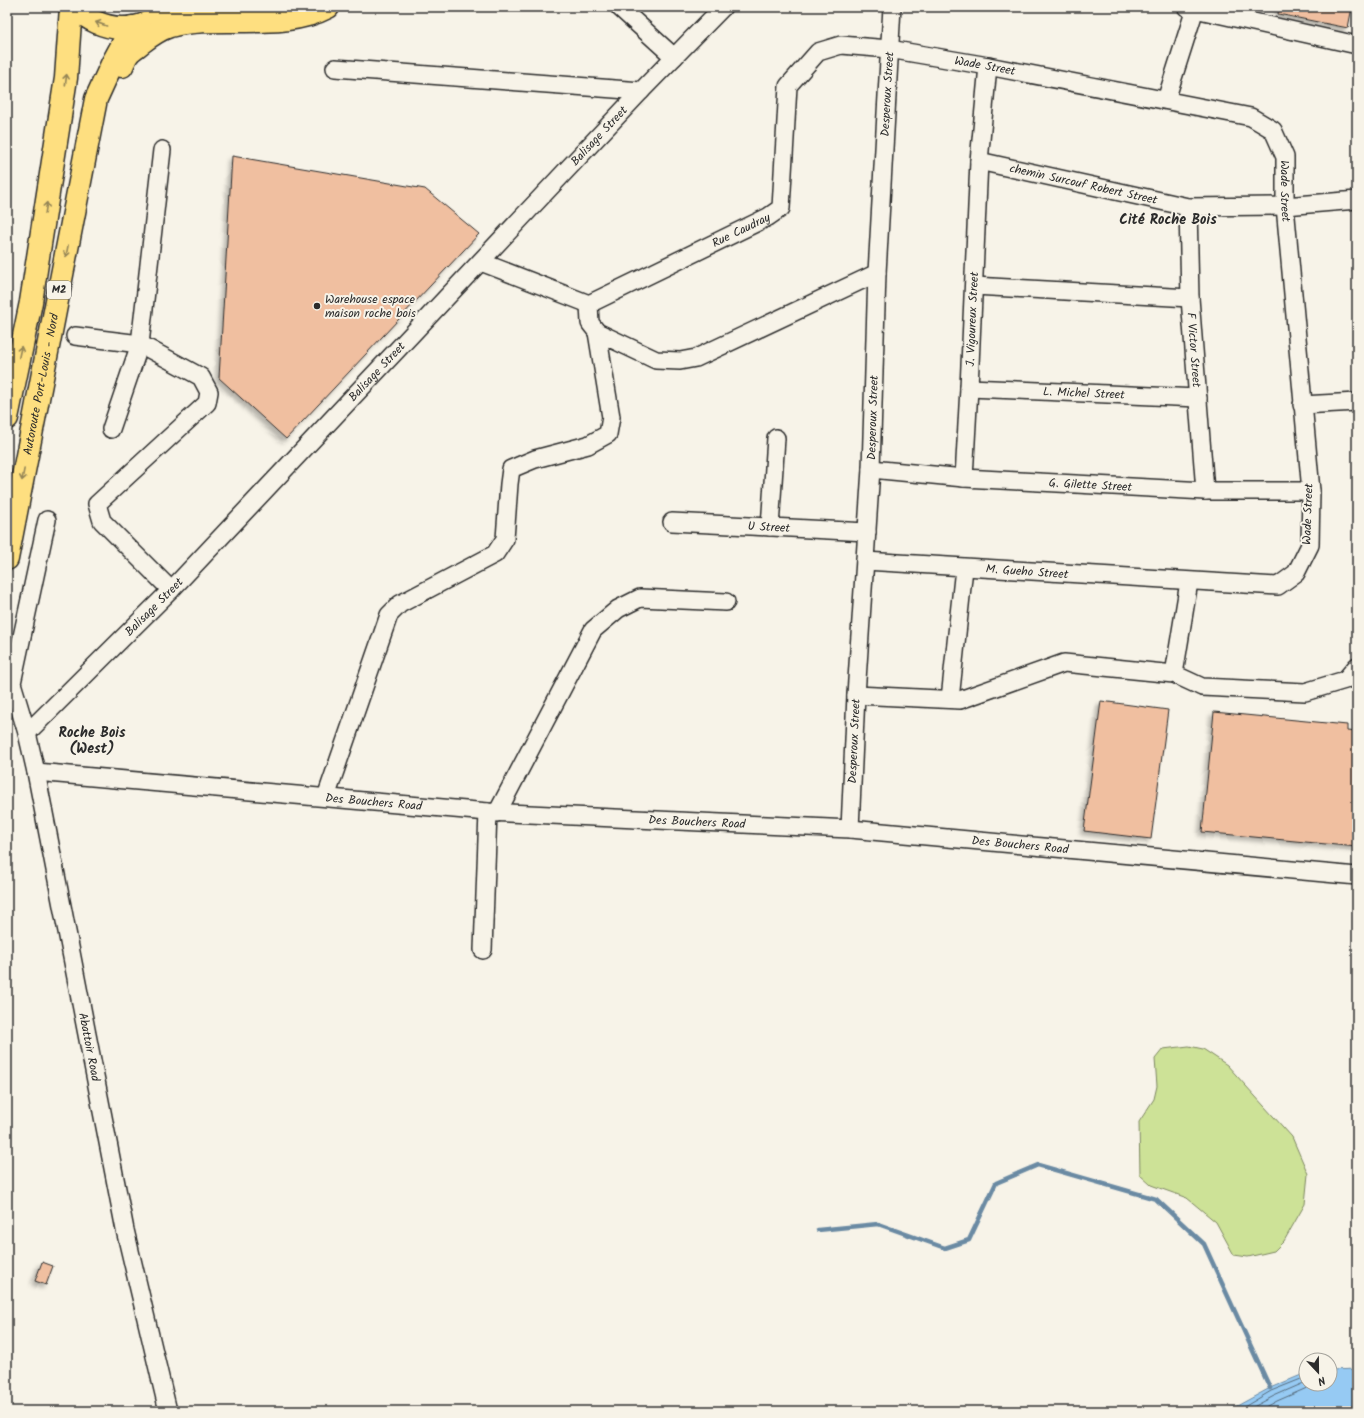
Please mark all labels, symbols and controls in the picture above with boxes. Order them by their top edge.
one-way arrow [95,20,108,27]
street label: Desperoux Street [875,51,899,137]
street label: Wade Street [953,51,1018,81]
one-way arrow [62,74,70,87]
street label: Balisage Street [566,101,632,170]
street label: chemin Surcouf Robert Street [1008,158,1160,210]
street label: Wade Street [1276,160,1296,223]
one-way arrow [42,202,50,215]
street label: Rue Caudray [709,208,774,252]
district label: Cité Roche Bois [1119,209,1217,231]
one-way arrow [63,244,71,257]
street label: J. Vigoureux Street [960,271,984,367]
road number: M2 [47,281,71,299]
place label: Warehouse espace maison roche bois [325,290,416,323]
marker: Warehouse espace maison roche bois [312,301,322,311]
street label: Autoroute Port-Louis - Nord [18,311,64,457]
street label: F Victor Street [1182,312,1206,388]
street label: Balisage Street [344,337,410,406]
one-way arrow [17,346,25,359]
street label: Desperoux Street [862,375,883,460]
street label: L. Michel Street [1043,382,1126,404]
one-way arrow [19,468,27,481]
street label: G. Gilette Street [1048,473,1133,497]
street label: Wade Street [1297,483,1319,545]
street label: U Street [747,516,791,538]
street label: M. Gueho Street [985,560,1069,584]
street label: Balisage Street [120,573,188,640]
street label: Desperoux Street [843,698,865,784]
district label: Roche Bois (West) [58,722,126,760]
street label: Des Bouchers Road [324,788,424,816]
street label: Des Bouchers Road [648,810,747,834]
street label: Des Bouchers Road [971,831,1070,859]
street label: Abattoir Road [73,1011,106,1084]
north arrow [1298,1352,1338,1392]
text: N [1315,1371,1328,1390]

